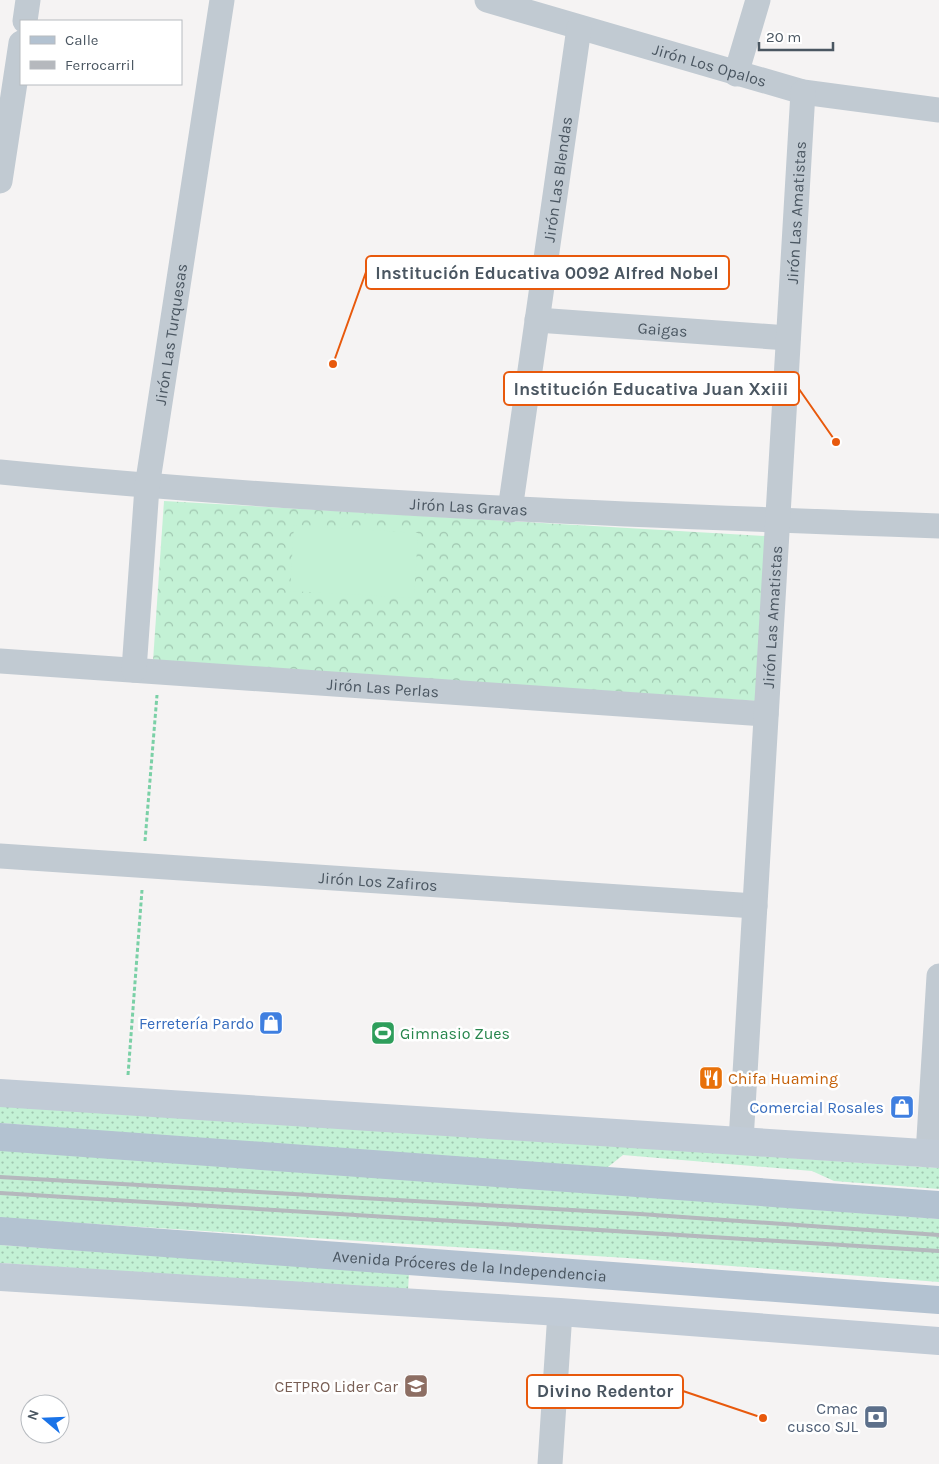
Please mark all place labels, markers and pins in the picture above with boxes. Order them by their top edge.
callout: Institución Educativa 0092 Alfred Nobel [366,256,729,289]
callout: Institución Educativa Juan Xxiii [504,372,799,405]
shop icon: Ferretería Pardo [258,1010,284,1036]
place label: Ferretería Pardo [139,1014,254,1033]
sports icon: Gimnasio Zues [370,1020,396,1046]
place label: Gimnasio Zues [400,1024,510,1043]
restaurant icon: Chifa Huaming [698,1065,724,1091]
place label: Chifa Huaming [728,1069,838,1088]
shop icon: Comercial Rosales [889,1094,915,1120]
place label: Comercial Rosales [750,1098,884,1117]
school or university icon: CETPRO Lider Car [403,1373,429,1399]
callout: Divino Redentor [527,1375,683,1408]
place label: CETPRO Lider Car [274,1377,398,1396]
place label: Cmac cusco SJL [787,1399,859,1436]
bank icon: Cmac cusco SJL [863,1404,889,1430]

